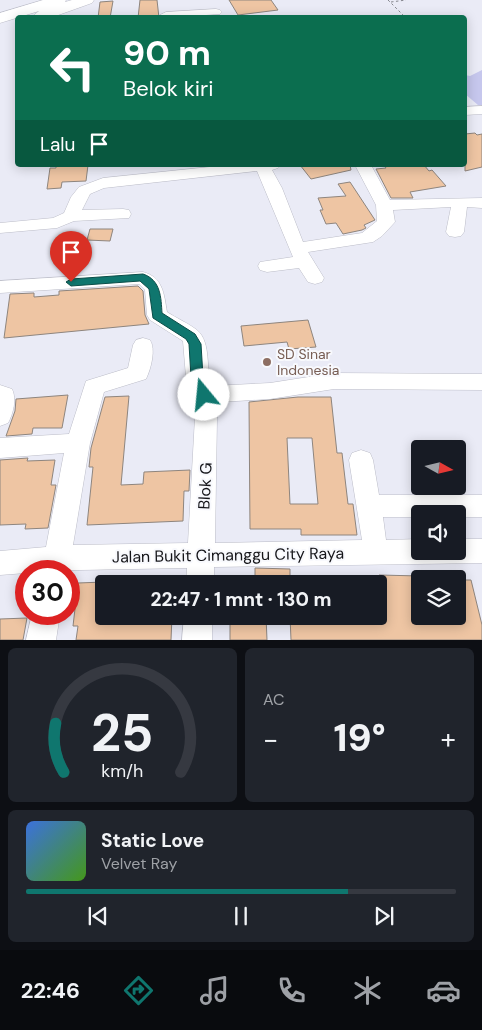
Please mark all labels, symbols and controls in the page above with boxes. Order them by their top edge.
text: 90 m [123,30,211,76]
icon: left [40,35,105,100]
text: Belok kiri [123,74,213,103]
icon: arrive [85,130,113,158]
text: Lalu [40,132,75,157]
pin [50,231,92,282]
icon: arrive [57,238,85,266]
place label: SD Sinar Indonesia [277,345,339,379]
marker: SD Sinar Indonesia [261,356,273,368]
position arrow [177,368,229,420]
north arrow [411,440,466,495]
map controls [411,440,466,625]
street label: Blok G [193,462,217,510]
button: sound [411,505,466,560]
street label: Jalan Bukit Cimanggu City Raya [112,542,344,568]
speed limit sign: 30 [15,560,80,625]
button: layers [411,570,466,625]
text: 22:47 · 1 mnt · 130 m [151,587,331,612]
text: AC [263,689,284,710]
text: 25 [91,699,154,767]
text: 19° [333,713,386,763]
text: − [263,721,278,758]
text: + [441,721,456,758]
text: km/h [101,759,144,783]
text: Static Love [101,828,204,853]
text: Velvet Ray [101,853,177,874]
icon: previous [84,902,112,930]
icon: pause [227,902,255,930]
icon: next [370,902,398,930]
icon: directions [121,973,156,1008]
icon: music [197,973,232,1008]
icon: phone [274,973,309,1008]
icon: climate [350,973,385,1008]
icon: car [426,973,461,1008]
text: 22:46 [21,976,80,1005]

